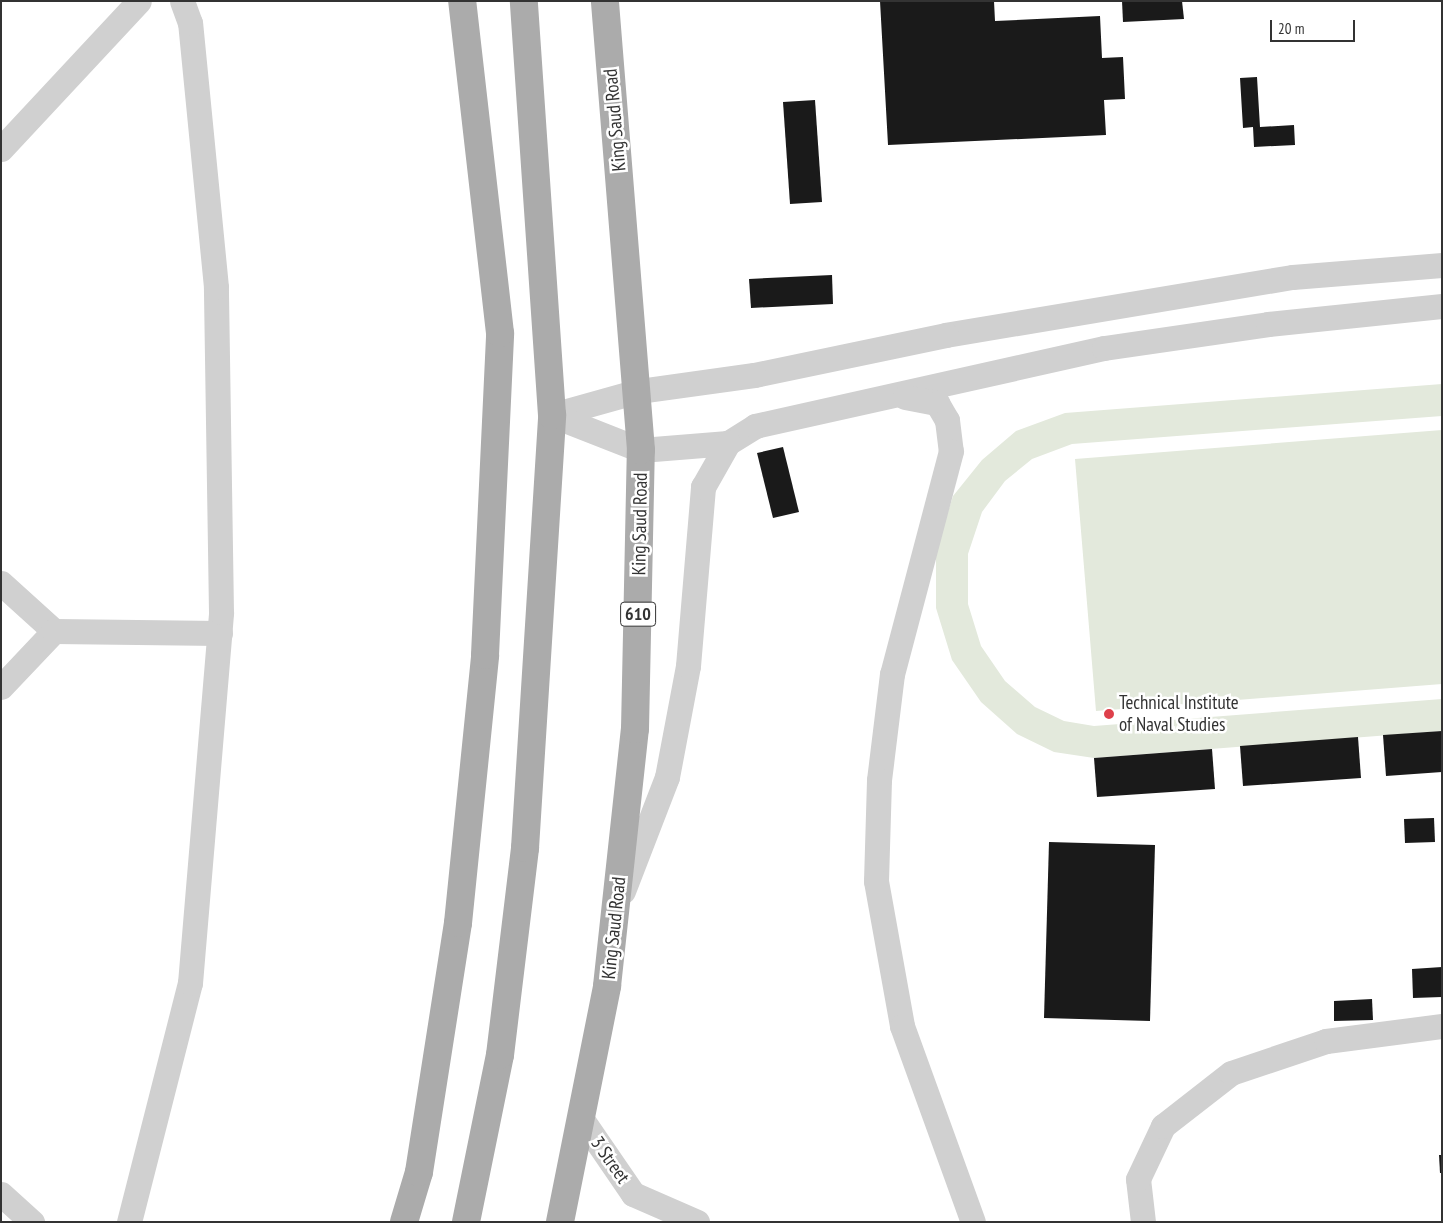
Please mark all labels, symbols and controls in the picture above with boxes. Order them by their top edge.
scale bar [1273,10,1358,42]
text: 20 m [1278,19,1304,38]
street label: King Saud Road [599,68,631,172]
street label: King Saud Road [628,472,652,576]
road number: 610 [619,598,657,630]
place label: Technical Institute of Naval Studies [1119,692,1239,736]
marker: Technical Institute of Naval Studies [1103,708,1115,720]
street label: King Saud Road [597,876,631,980]
street label: 3 Street [586,1132,634,1188]

